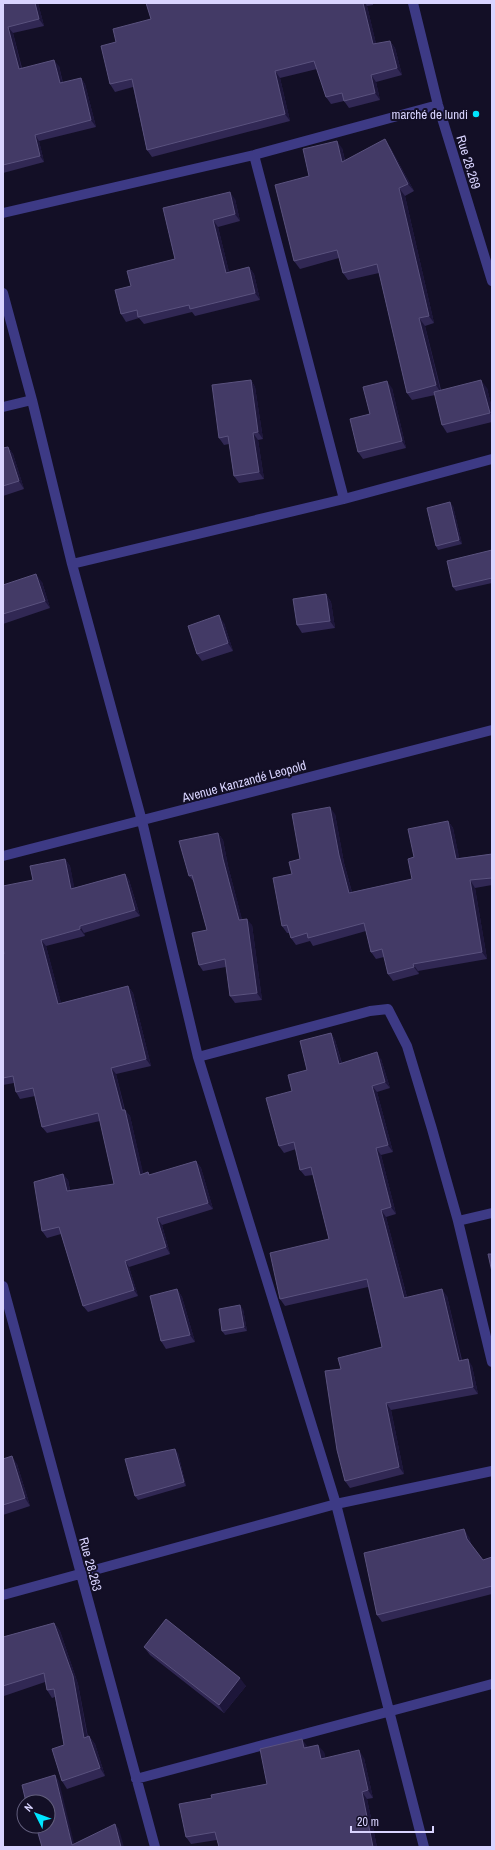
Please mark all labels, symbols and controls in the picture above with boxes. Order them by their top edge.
place label: marché de lundi [392,106,468,123]
marker: marché de lundi [471,109,481,119]
street label: Rue 28.269 [452,133,485,191]
street label: Avenue Kanzandé Leopold [179,757,308,806]
street label: Rue 28.263 [75,1535,106,1593]
north arrow [16,1794,56,1834]
text: N [21,1800,36,1814]
scale bar [351,1808,433,1834]
text: 20 m [357,1814,379,1830]

